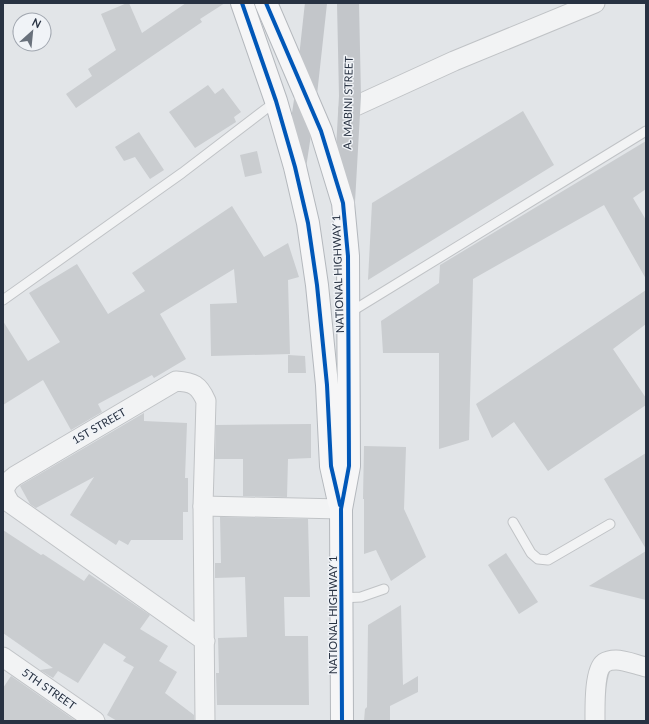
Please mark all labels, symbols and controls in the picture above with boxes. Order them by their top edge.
north arrow [12,12,52,52]
text: N [30,15,43,30]
street label: A. MABINI STREET [340,56,355,150]
street label: NATIONAL HIGHWAY 1 [329,215,346,333]
street label: 1ST STREET [70,405,128,446]
street label: NATIONAL HIGHWAY 1 [326,556,339,674]
street label: 5TH STREET [20,665,79,712]

